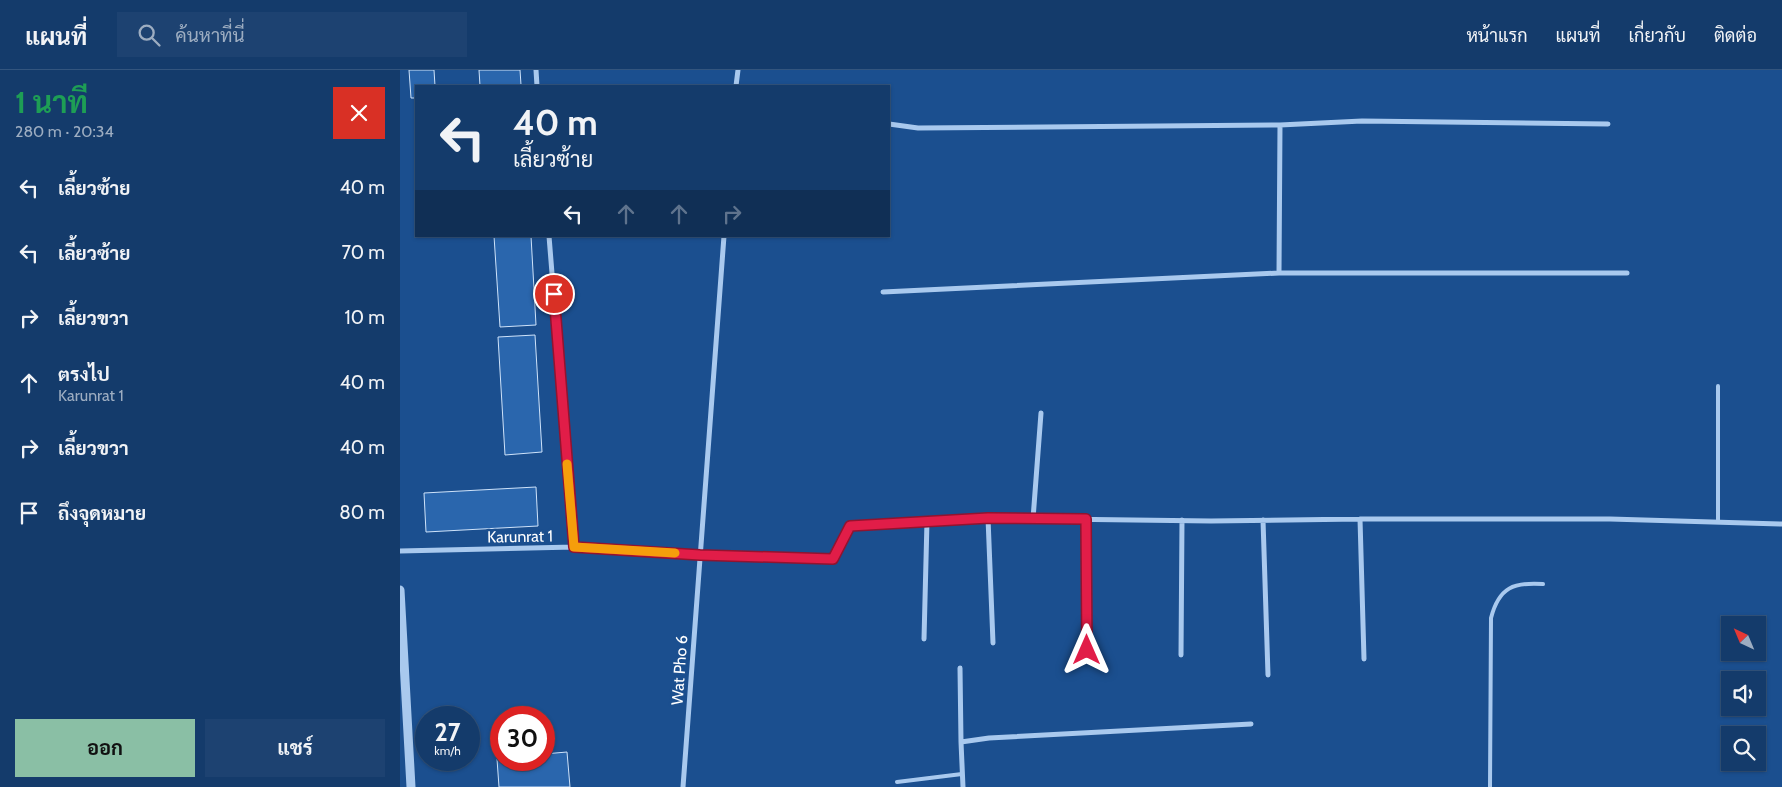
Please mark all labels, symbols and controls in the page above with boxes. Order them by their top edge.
search box [117,12,467,57]
icon: search [135,21,163,49]
text: แผนที่ [25,22,87,51]
text: ค้นหาที่นี่ [175,24,245,47]
text: หน้าแรก [1466,25,1528,47]
text: แผนที่ [1556,25,1600,47]
text: เกี่ยวกับ [1628,25,1686,47]
text: ติดต่อ [1714,25,1757,47]
text: 1 นาที [15,84,88,121]
button: close [333,87,385,139]
text: 40 m [513,101,598,144]
icon: left [430,105,495,170]
text: 280 m · 20:34 [15,122,114,141]
text: เลี้ยวซ้าย [513,146,593,173]
icon: left [15,174,43,202]
text: 40 m [340,176,385,199]
text: เลี้ยวซ้าย [58,177,130,200]
icon: left [559,200,587,228]
icon: ahead [612,200,640,228]
icon: ahead [665,200,693,228]
icon: right [718,200,746,228]
icon: left [15,239,43,267]
text: 70 m [341,241,385,264]
text: เลี้ยวซ้าย [58,242,130,265]
pin [533,273,575,315]
icon: arrive [540,280,568,308]
icon: right [15,304,43,332]
text: 10 m [345,306,385,329]
text: เลี้ยวขวา [58,307,129,330]
text: ตรงไป [58,363,110,386]
icon: ahead [15,369,43,397]
text: 40 m [340,371,385,394]
text: Karunrat 1 [58,386,124,405]
icon: right [15,434,43,462]
text: 40 m [340,436,385,459]
text: เลี้ยวขวา [58,437,129,460]
icon: arrive [15,499,43,527]
text: 80 m [339,501,385,524]
text: ถึงจุดหมาย [58,502,146,525]
street label: Karunrat 1 [487,526,553,547]
north arrow [1721,616,1766,661]
map controls [1721,616,1766,771]
position arrow [1060,623,1112,675]
street label: Wat Pho 6 [668,634,691,706]
button: sound [1721,671,1766,716]
speed limit sign: 30 [490,706,555,771]
text: 27 [435,717,460,747]
button: ออก [15,719,195,777]
button: แชร์ [205,719,385,777]
button: search [1721,726,1766,771]
text: km/h [434,743,461,758]

